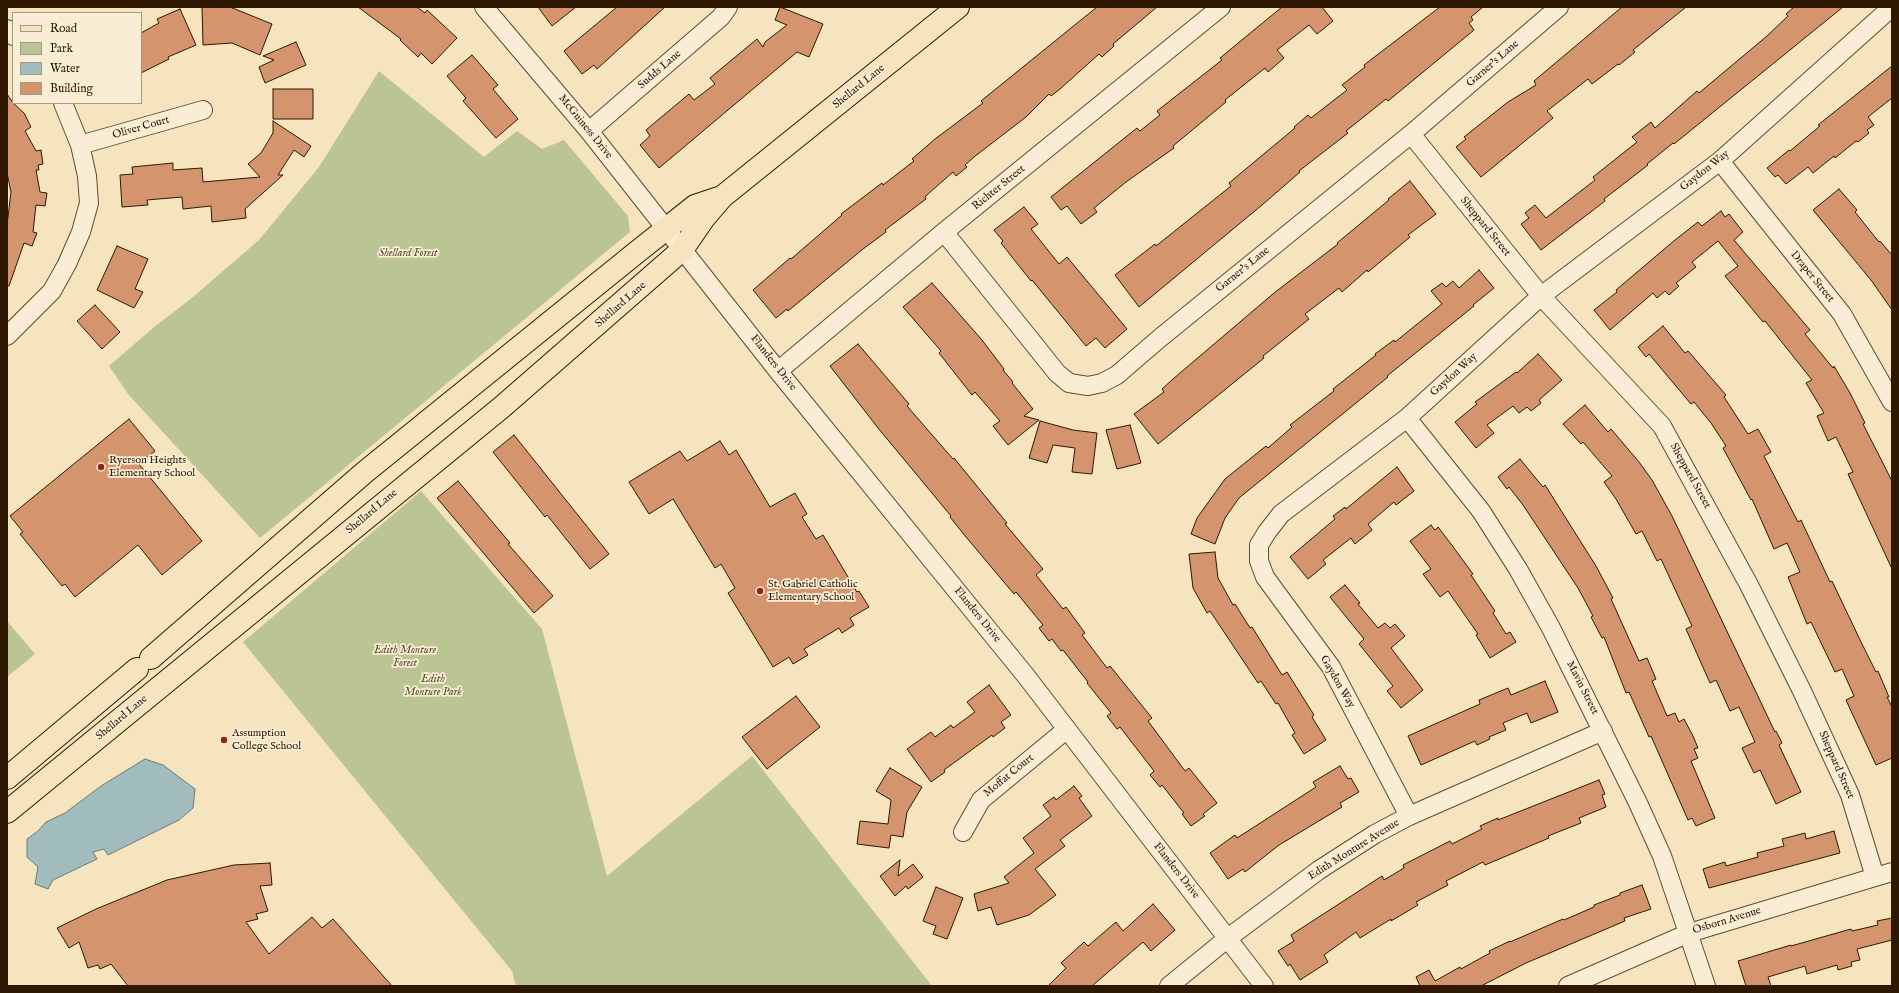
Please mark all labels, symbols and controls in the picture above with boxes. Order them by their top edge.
legend [12,12,142,104]
text: Road [50,21,77,36]
street label: Garner's Lane [1464,38,1522,90]
text: Park [50,41,73,56]
street label: Sudds Lane [636,48,684,92]
text: Water [50,61,80,76]
street label: Shellard Lane [830,62,888,112]
text: Building [50,81,93,96]
street label: McGuiness Drive [555,92,615,162]
street label: Oliver Court [111,114,171,142]
street label: Gaydon Way [1678,148,1732,194]
street label: Richter Street [970,163,1028,213]
street label: Sheppard Street [1457,195,1513,259]
street label: Garner's Lane [1214,244,1272,296]
park label: Shellard Forest [378,247,438,261]
street label: Draper Street [1787,249,1837,305]
street label: Shellard Lane [593,279,649,331]
street label: Flanders Drive [747,332,799,394]
street label: Gaydon Way [1428,351,1480,399]
street label: Sheppard Street [1667,441,1713,511]
place label: Ryerson Heights Elementary School [109,454,195,480]
marker: Ryerson Heights Elementary School [96,462,106,472]
street label: Shellard Lane [344,487,400,537]
place label: St. Gabriel Catholic Elementary School [768,578,858,604]
street label: Flanders Drive [951,585,1003,645]
marker: St. Gabriel Catholic Elementary School [755,586,765,596]
park label: Edith Monture Forest [374,644,436,670]
street label: Gaydon Way [1317,653,1357,711]
street label: Mavin Street [1563,659,1601,717]
park label: Edith Monture Park [404,673,462,699]
street label: Shellard Lane [94,693,150,743]
place label: Assumption College School [232,727,301,753]
street label: Sheppard Street [1815,729,1857,801]
marker: Assumption College School [219,735,229,745]
street label: Moffat Court [981,752,1037,800]
street label: Edith Monture Avenue [1306,817,1402,883]
street label: Flanders Drive [1150,840,1202,902]
street label: Osborn Avenue [1691,904,1763,938]

